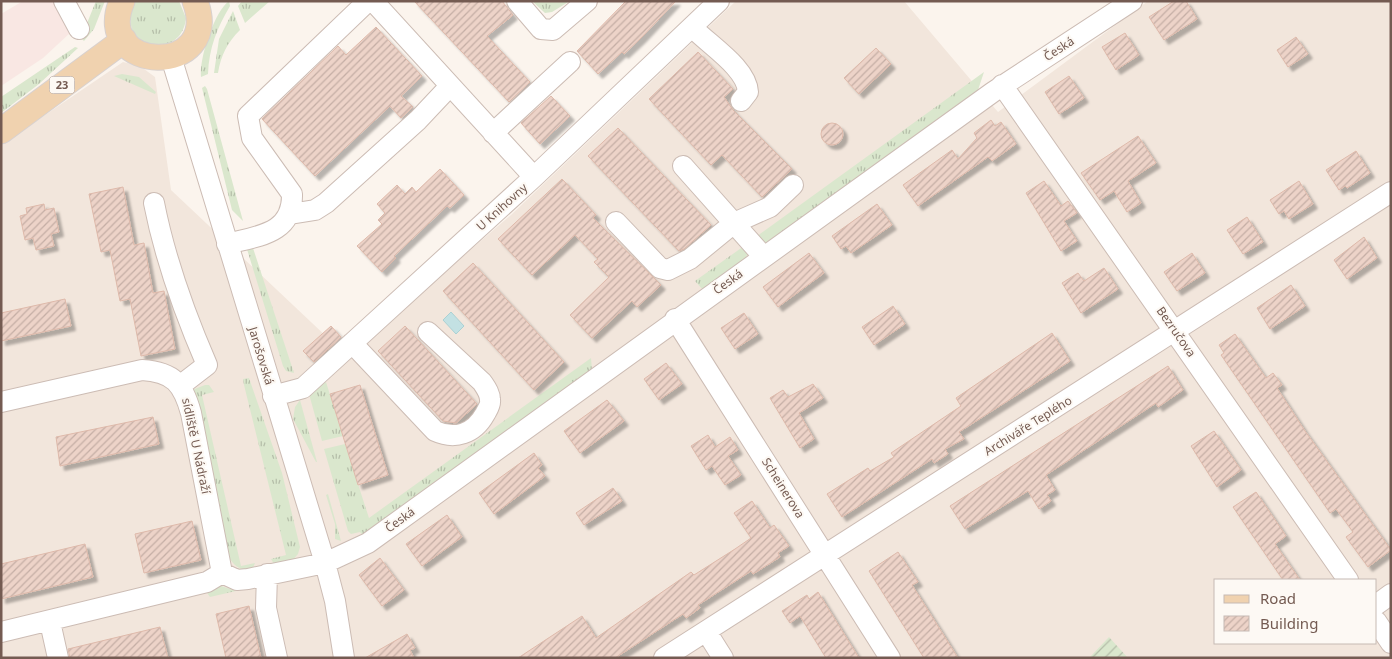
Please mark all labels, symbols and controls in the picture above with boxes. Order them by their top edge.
street label: Česká [1040,32,1077,65]
road number: 23 [50,76,74,94]
street label: U Knihovny [472,178,532,234]
street label: Česká [709,265,746,298]
street label: Bezručova [1153,303,1200,360]
street label: Jarošovská [244,324,278,387]
street label: Archiváře Teplého [981,392,1075,459]
street label: sídliště U Nádraží [178,396,215,496]
street label: Scheinerova [758,454,809,521]
street label: Česká [381,503,418,536]
legend [1214,579,1377,644]
text: Road [1260,588,1296,608]
text: Building [1260,613,1318,633]

